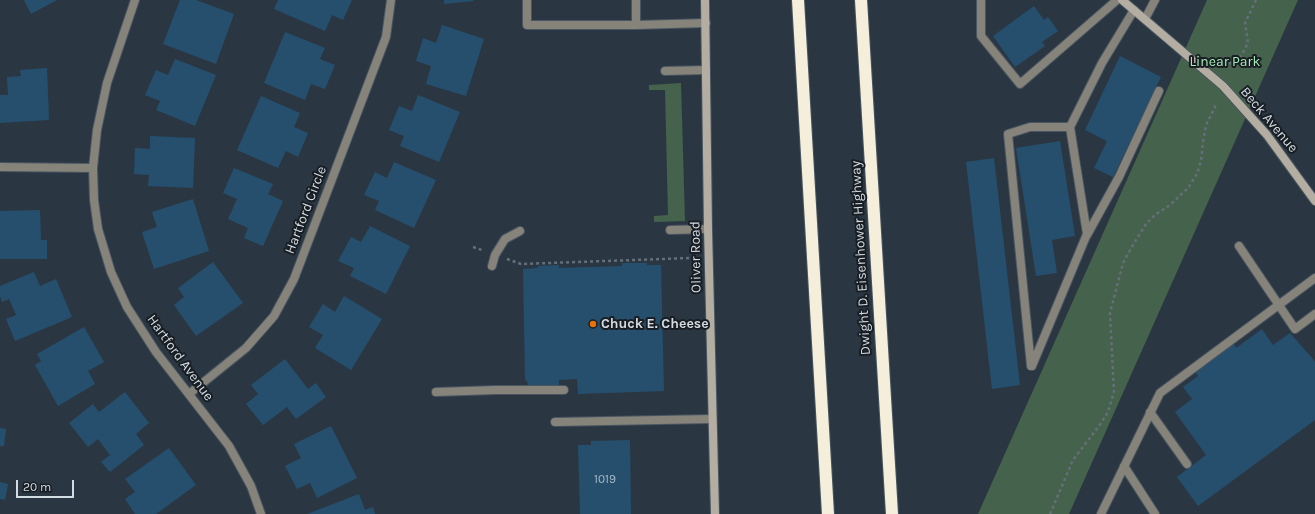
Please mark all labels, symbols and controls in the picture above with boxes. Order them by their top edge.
park label: Linear Park [1190,54,1260,70]
street label: Beck Avenue [1237,84,1301,156]
street label: Dwight D. Eisenhower Highway [848,160,874,356]
street label: Hartford Circle [282,164,330,256]
street label: Oliver Road [687,221,705,293]
street label: Hartford Avenue [143,312,217,404]
place label: Chuck E. Cheese [601,316,709,332]
marker: Chuck E. Cheese [588,319,598,329]
scale bar [18,472,76,498]
house number: 1019 [594,473,616,487]
text: 20 m [23,480,51,494]

